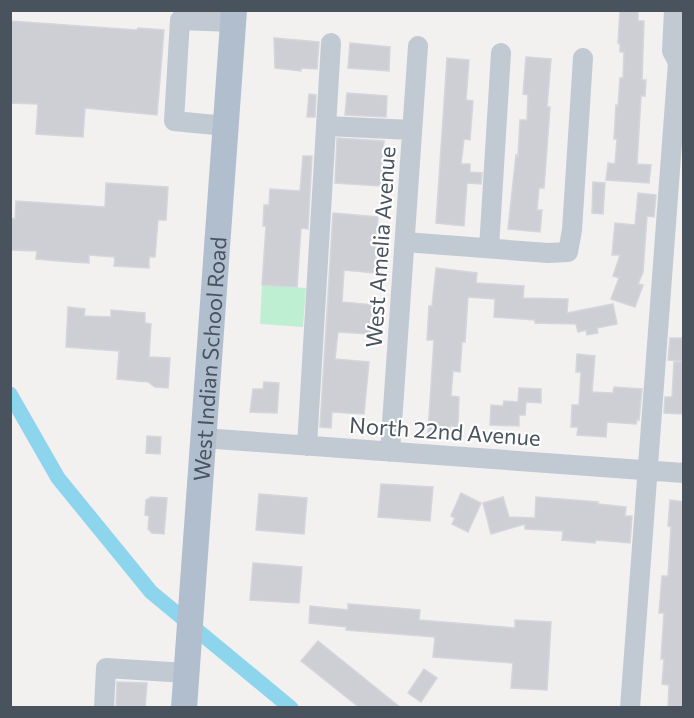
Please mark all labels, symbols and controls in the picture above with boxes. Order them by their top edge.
street label: West Amelia Avenue [359,145,401,349]
street label: West Indian School Road [187,236,231,482]
street label: North 22nd Avenue [348,411,542,451]

